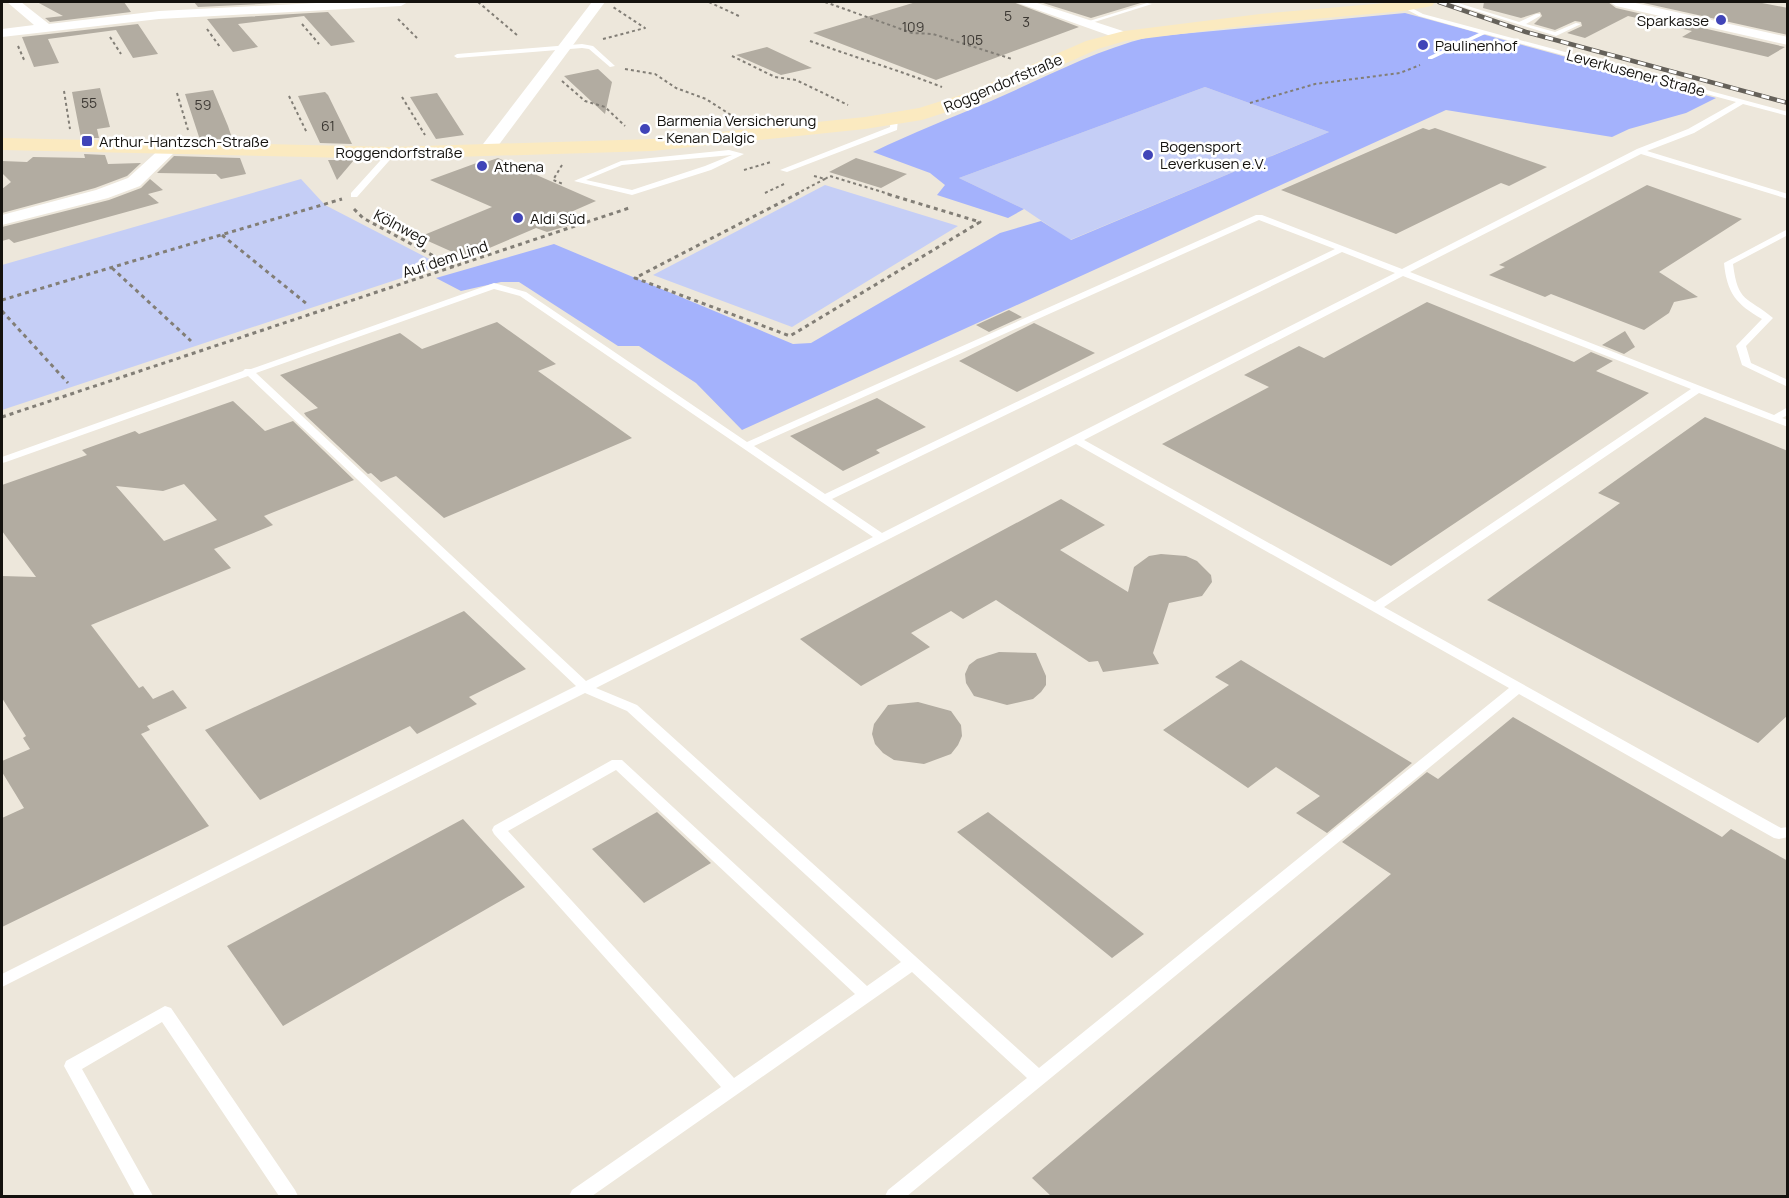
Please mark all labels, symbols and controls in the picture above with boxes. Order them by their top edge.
house number: 5 [1004,6,1012,25]
place label: Sparkasse [1637,10,1709,31]
house number: 3 [1022,12,1030,31]
marker: Sparkasse [1714,13,1728,27]
house number: 109 [902,17,924,36]
house number: 105 [961,30,983,49]
place label: Paulinenhof [1435,35,1518,56]
marker: Paulinenhof [1416,38,1430,52]
street label: Leverkusener Straße [1564,44,1708,102]
street label: Roggendorfstraße [940,48,1066,117]
house number: 55 [81,93,97,112]
house number: 59 [195,95,211,114]
place label: Barmenia Versicherung - Kenan Dalgic [657,110,816,148]
house number: 61 [321,116,335,135]
marker: Barmenia Versicherung - Kenan Dalgic [638,122,652,136]
place label: Arthur-Hantzsch-Straße [99,131,269,152]
marker: Arthur-Hantzsch-Straße [80,134,94,148]
place label: Bogensport Leverkusen e.V. [1160,136,1267,174]
street label: Roggendorfstraße [335,142,463,163]
marker: Bogensport Leverkusen e.V. [1141,148,1155,162]
place label: Athena [494,156,544,177]
marker: Athena [475,159,489,173]
street label: Kölnweg [370,204,432,250]
place label: Aldi Süd [530,208,585,229]
marker: Aldi Süd [511,211,525,225]
street label: Auf dem Lind [400,235,490,283]

